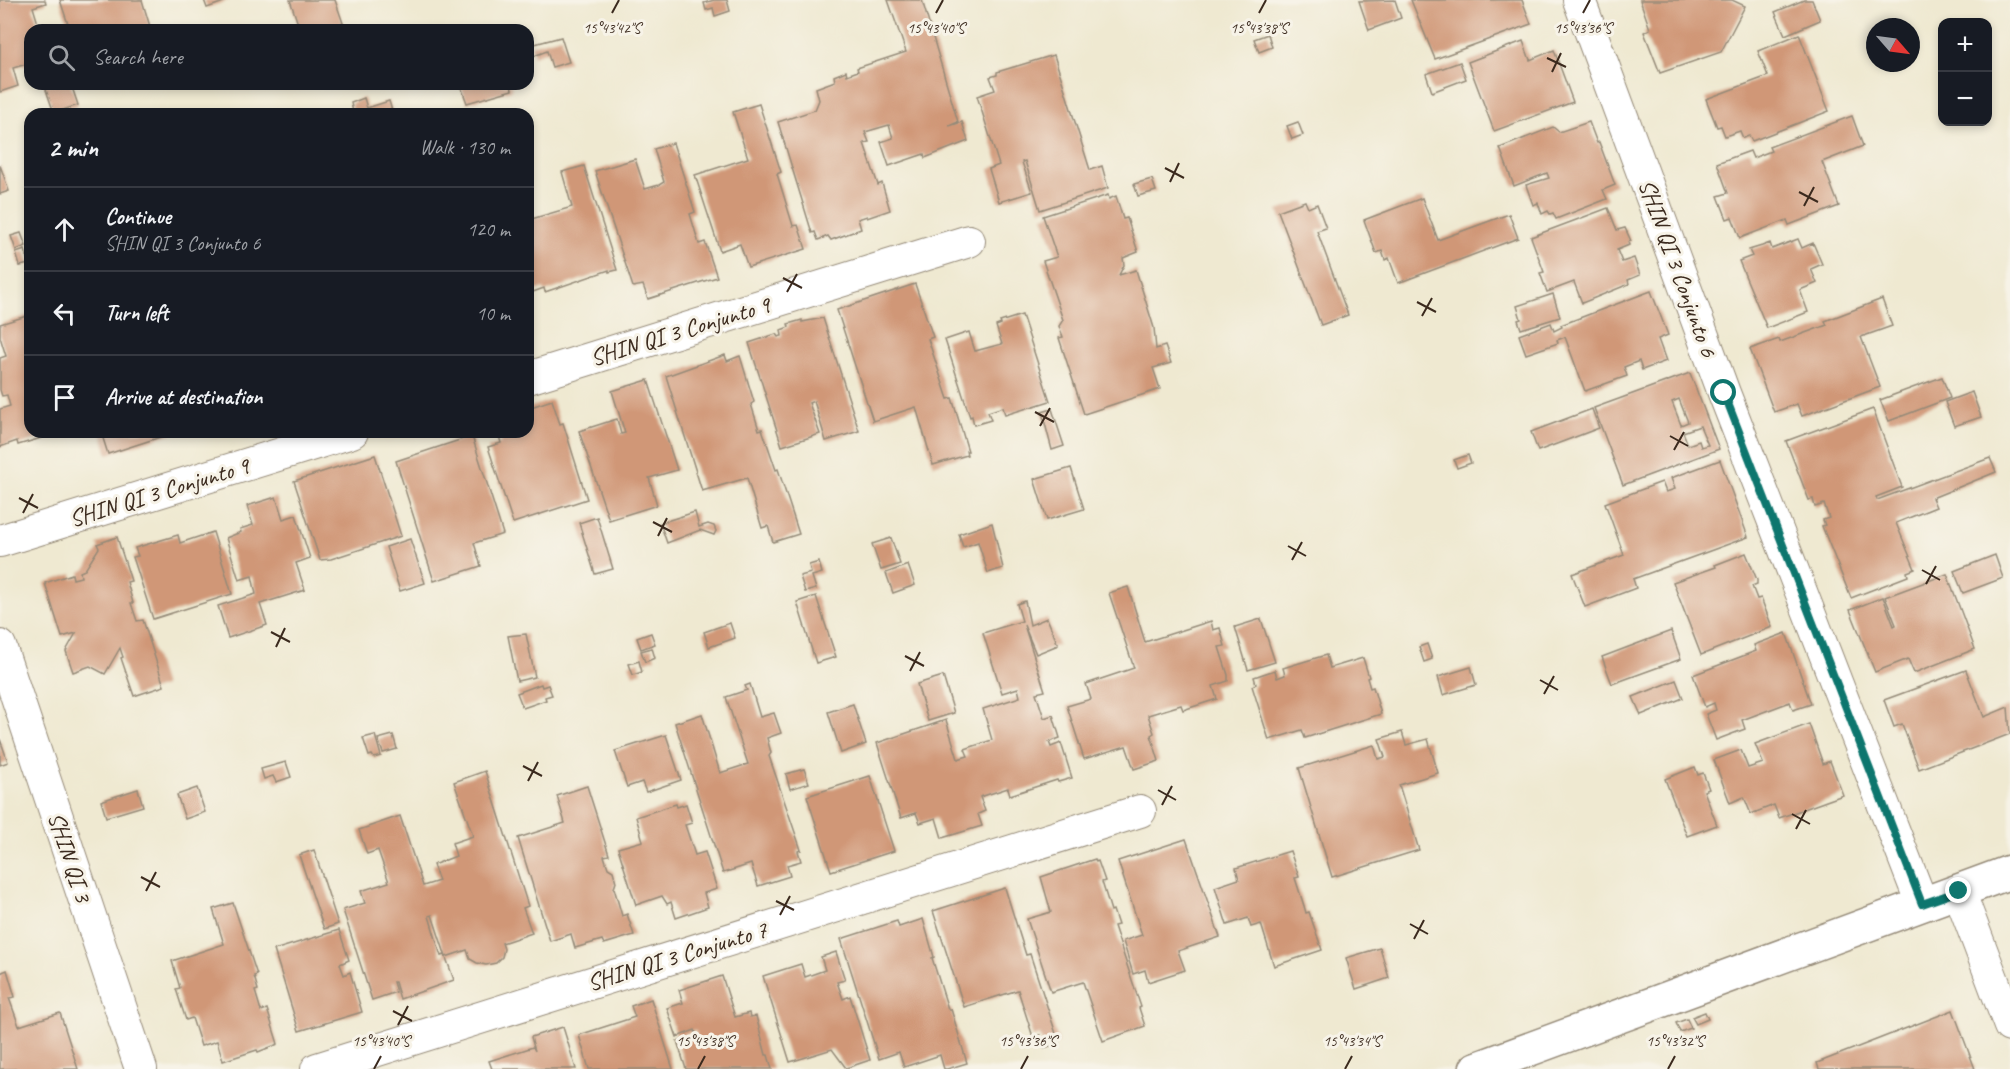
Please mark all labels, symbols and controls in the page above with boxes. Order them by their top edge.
north arrow [1866,18,1920,72]
map controls [1938,18,1992,126]
button: + [1938,18,1992,72]
text: 15°43'42"S [583,19,643,38]
text: 15°43'40"S [907,19,967,38]
text: 15°43'38"S [1230,19,1290,38]
text: 15°43'36"S [1554,19,1614,38]
search box [24,24,534,90]
icon: search [45,41,78,74]
text: Search here [93,43,183,71]
button: − [1938,72,1992,126]
text: 2 min [48,131,98,164]
text: Walk · 130 m [420,135,510,160]
street label: SHIN QI 3 Conjunto 6 [1632,175,1724,362]
text: Continue [105,203,171,231]
icon: ahead [48,213,81,246]
text: 120 m [467,217,510,242]
text: SHIN QI 3 Conjunto 6 [105,231,260,256]
street label: SHIN QI 3 Conjunto 9 [586,289,776,373]
icon: left [48,297,81,330]
text: Turn left [105,299,169,327]
text: 10 m [476,301,510,326]
route start [1710,379,1736,405]
icon: arrive [48,381,81,414]
text: Arrive at destination [105,383,262,411]
street label: SHIN QI 3 Conjunto 9 [65,450,255,534]
street label: SHIN QI 3 [41,808,99,908]
route end [1945,877,1971,903]
street label: SHIN QI 3 Conjunto 7 [583,914,772,998]
text: 15°43'40"S [352,1032,412,1051]
text: 15°43'38"S [676,1032,736,1051]
text: 15°43'36"S [999,1032,1059,1051]
text: 15°43'34"S [1323,1032,1383,1051]
text: 15°43'32"S [1646,1032,1706,1051]

